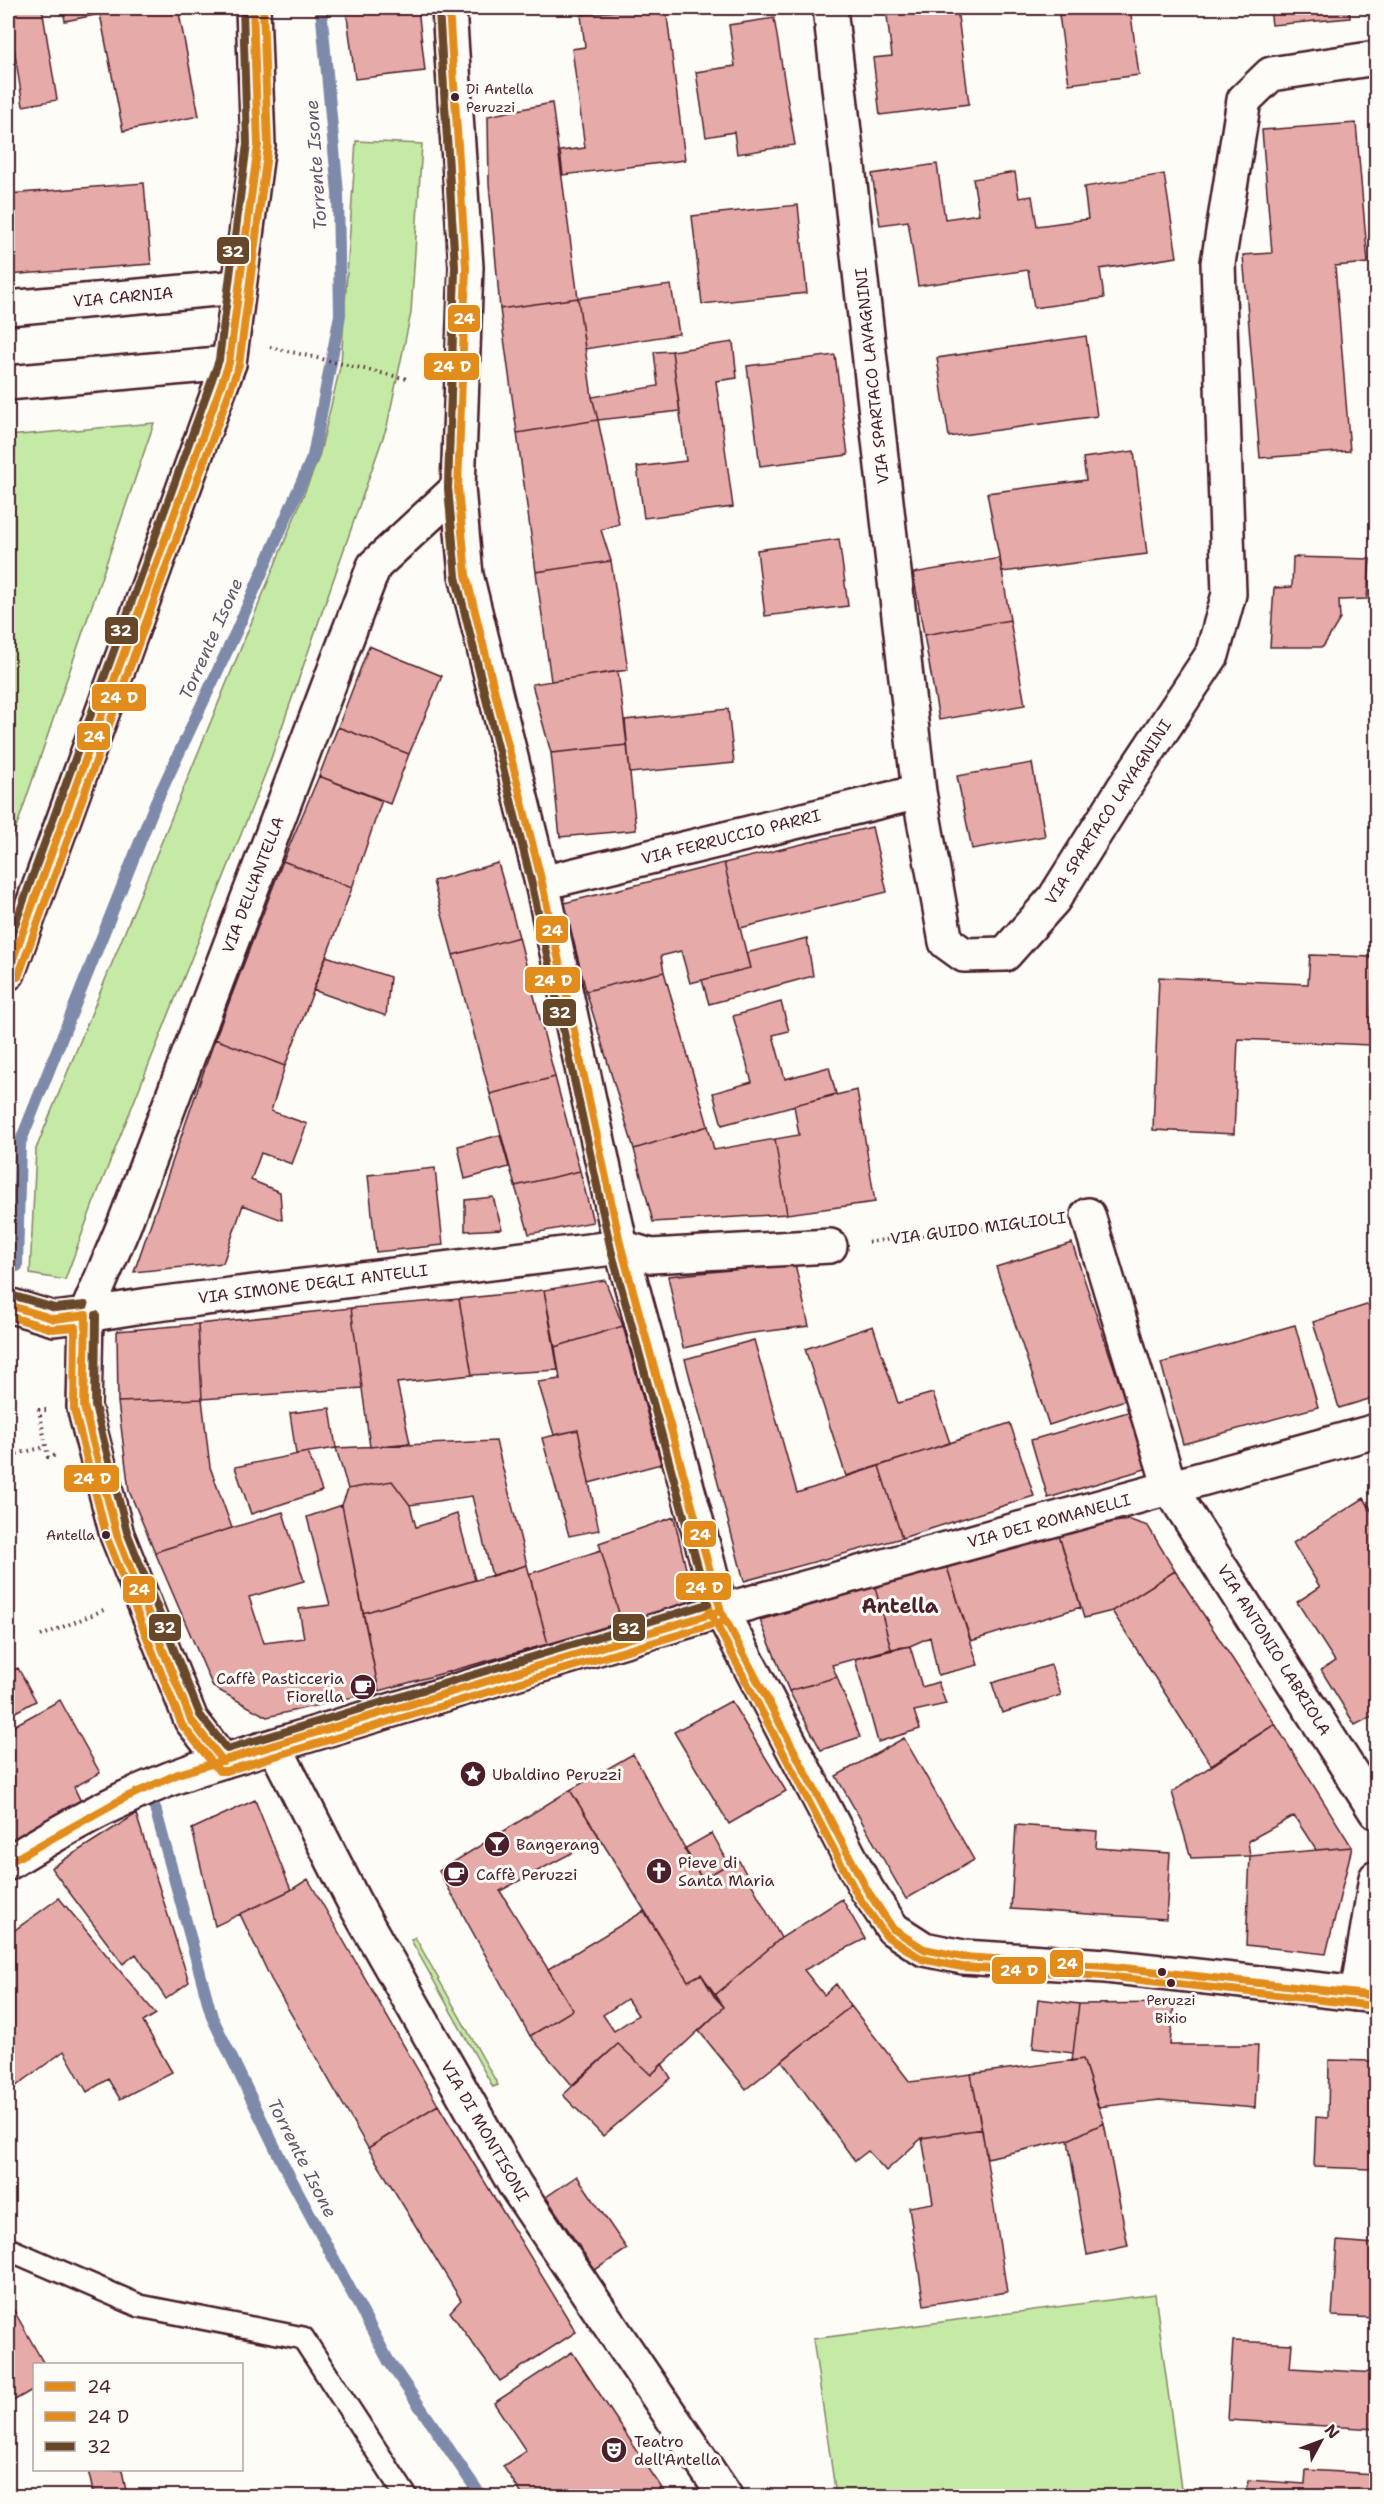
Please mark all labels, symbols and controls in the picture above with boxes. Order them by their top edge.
place label: Di Antella Peruzzi [466,80,533,116]
marker: Di Antella Peruzzi [449,91,461,103]
water label: Torrente Isone [299,99,333,231]
line badge: 32 [216,236,250,265]
text: 32 [222,241,244,262]
street label: VIA SPARTACO LAVAGNINI [850,267,894,485]
street label: VIA CARNIA [72,282,174,312]
line badge: 24 [447,304,481,333]
text: 24 [453,308,475,329]
line badge: 24 D [423,352,480,381]
text: 24 D [433,356,471,377]
water label: Torrente Isone [173,574,249,704]
line badge: 32 [104,616,139,645]
text: 32 [110,620,132,641]
line badge: 24 D [91,683,147,712]
text: 24 D [100,687,138,708]
street label: VIA SPARTACO LAVAGNINI [1040,715,1176,909]
line badge: 24 [76,722,111,751]
text: 24 [83,726,105,747]
street label: VIA FERRUCCIO PARRI [639,805,823,869]
street label: VIA DELL'ANTELLA [217,814,289,956]
line badge: 24 [535,915,569,944]
text: 24 [541,920,563,941]
line badge: 24 D [524,966,581,994]
text: 24 D [534,970,572,991]
line badge: 32 [542,998,577,1027]
text: 32 [549,1002,571,1023]
street label: VIA GUIDO MIGLIOLI [889,1207,1067,1249]
street label: VIA SIMONE DEGLI ANTELLI [197,1259,429,1309]
line badge: 24 D [63,1464,120,1493]
text: 24 D [73,1468,111,1489]
street label: VIA DEI ROMANELLI [965,1489,1133,1553]
line badge: 24 [683,1520,717,1548]
text: 24 [689,1524,711,1545]
place label: Antella [46,1526,95,1544]
marker: Antella [100,1529,112,1541]
street label: VIA ANTONIO LABRIOLA [1213,1560,1335,1740]
line badge: 24 D [675,1572,732,1601]
line badge: 24 [122,1575,156,1604]
text: 24 D [685,1577,723,1598]
text: 24 [128,1579,150,1600]
district label: Antella [862,1593,939,1619]
line badge: 32 [148,1613,182,1642]
line badge: 32 [612,1613,646,1642]
text: 32 [154,1617,176,1638]
text: 32 [618,1618,640,1639]
place label: Caffè Pasticceria Fiorella [216,1668,344,1707]
cafe icon: Caffè Pasticceria Fiorella [348,1672,378,1702]
place icon: Ubaldino Peruzzi [458,1759,488,1789]
place label: Ubaldino Peruzzi [492,1764,622,1785]
bar icon: Bangerang [482,1829,512,1859]
place label: Bangerang [516,1834,599,1855]
place label: Pieve di Santa Maria [678,1852,775,1891]
church icon: Pieve di Santa Maria [644,1856,674,1886]
cafe icon: Caffè Peruzzi [441,1859,471,1889]
place label: Caffè Peruzzi [476,1864,578,1885]
line badge: 24 [1049,1949,1084,1978]
text: 24 [1056,1953,1078,1974]
line badge: 24 D [991,1956,1047,1985]
text: 24 D [1000,1960,1038,1981]
unlabelled marker [1156,1966,1168,1978]
marker: Peruzzi Bixio [1165,1977,1177,1989]
place label: Peruzzi Bixio [1146,1991,1196,2027]
street label: VIA DI MONTISONI [436,2057,534,2205]
water label: Torrente Isone [262,2094,342,2222]
legend [33,2363,243,2471]
text: 24 [87,2375,111,2399]
text: 24 D [87,2405,129,2429]
north arrow [1291,2411,1351,2471]
text: N [1320,2420,1344,2443]
place label: Teatro dell'Antella [634,2431,721,2470]
text: 32 [87,2435,111,2459]
theatre icon: Teatro dell'Antella [599,2435,629,2465]

